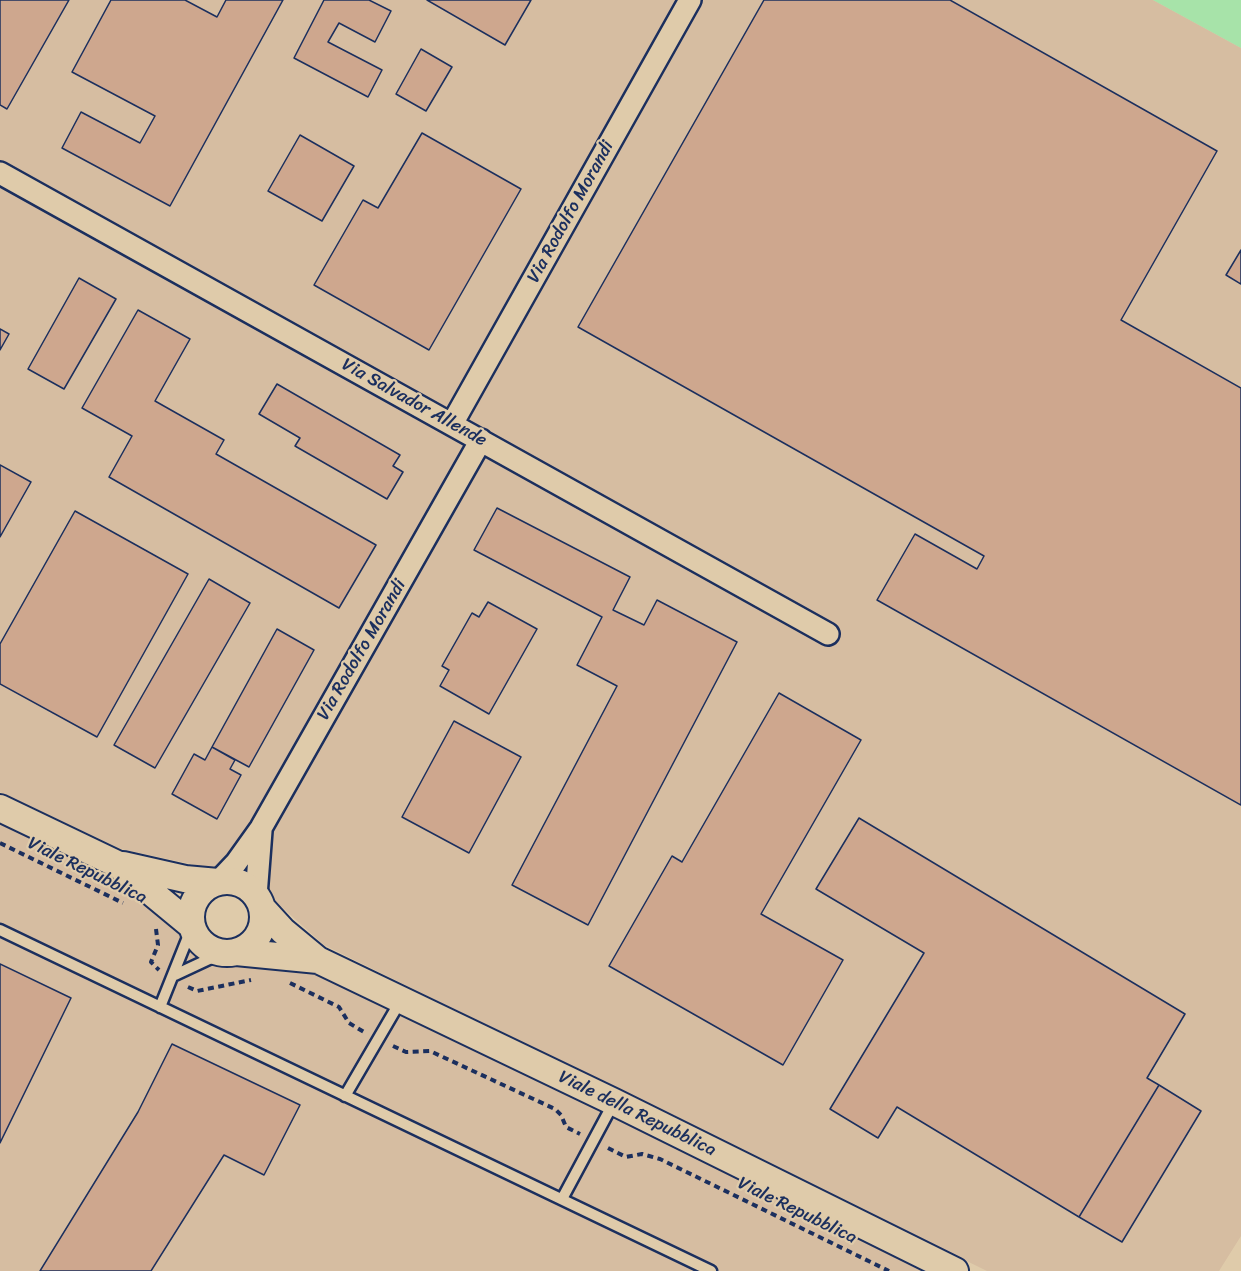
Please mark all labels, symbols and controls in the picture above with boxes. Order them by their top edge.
street label: Via Rodolfo Morandi [523,137,619,287]
street label: Via Salvador Allende [338,354,490,452]
street label: Via Rodolfo Morandi [313,576,411,724]
street label: Viale Repubblica [24,833,150,909]
street label: Viale della Repubblica [555,1066,719,1162]
street label: Viale Repubblica [734,1173,860,1249]

